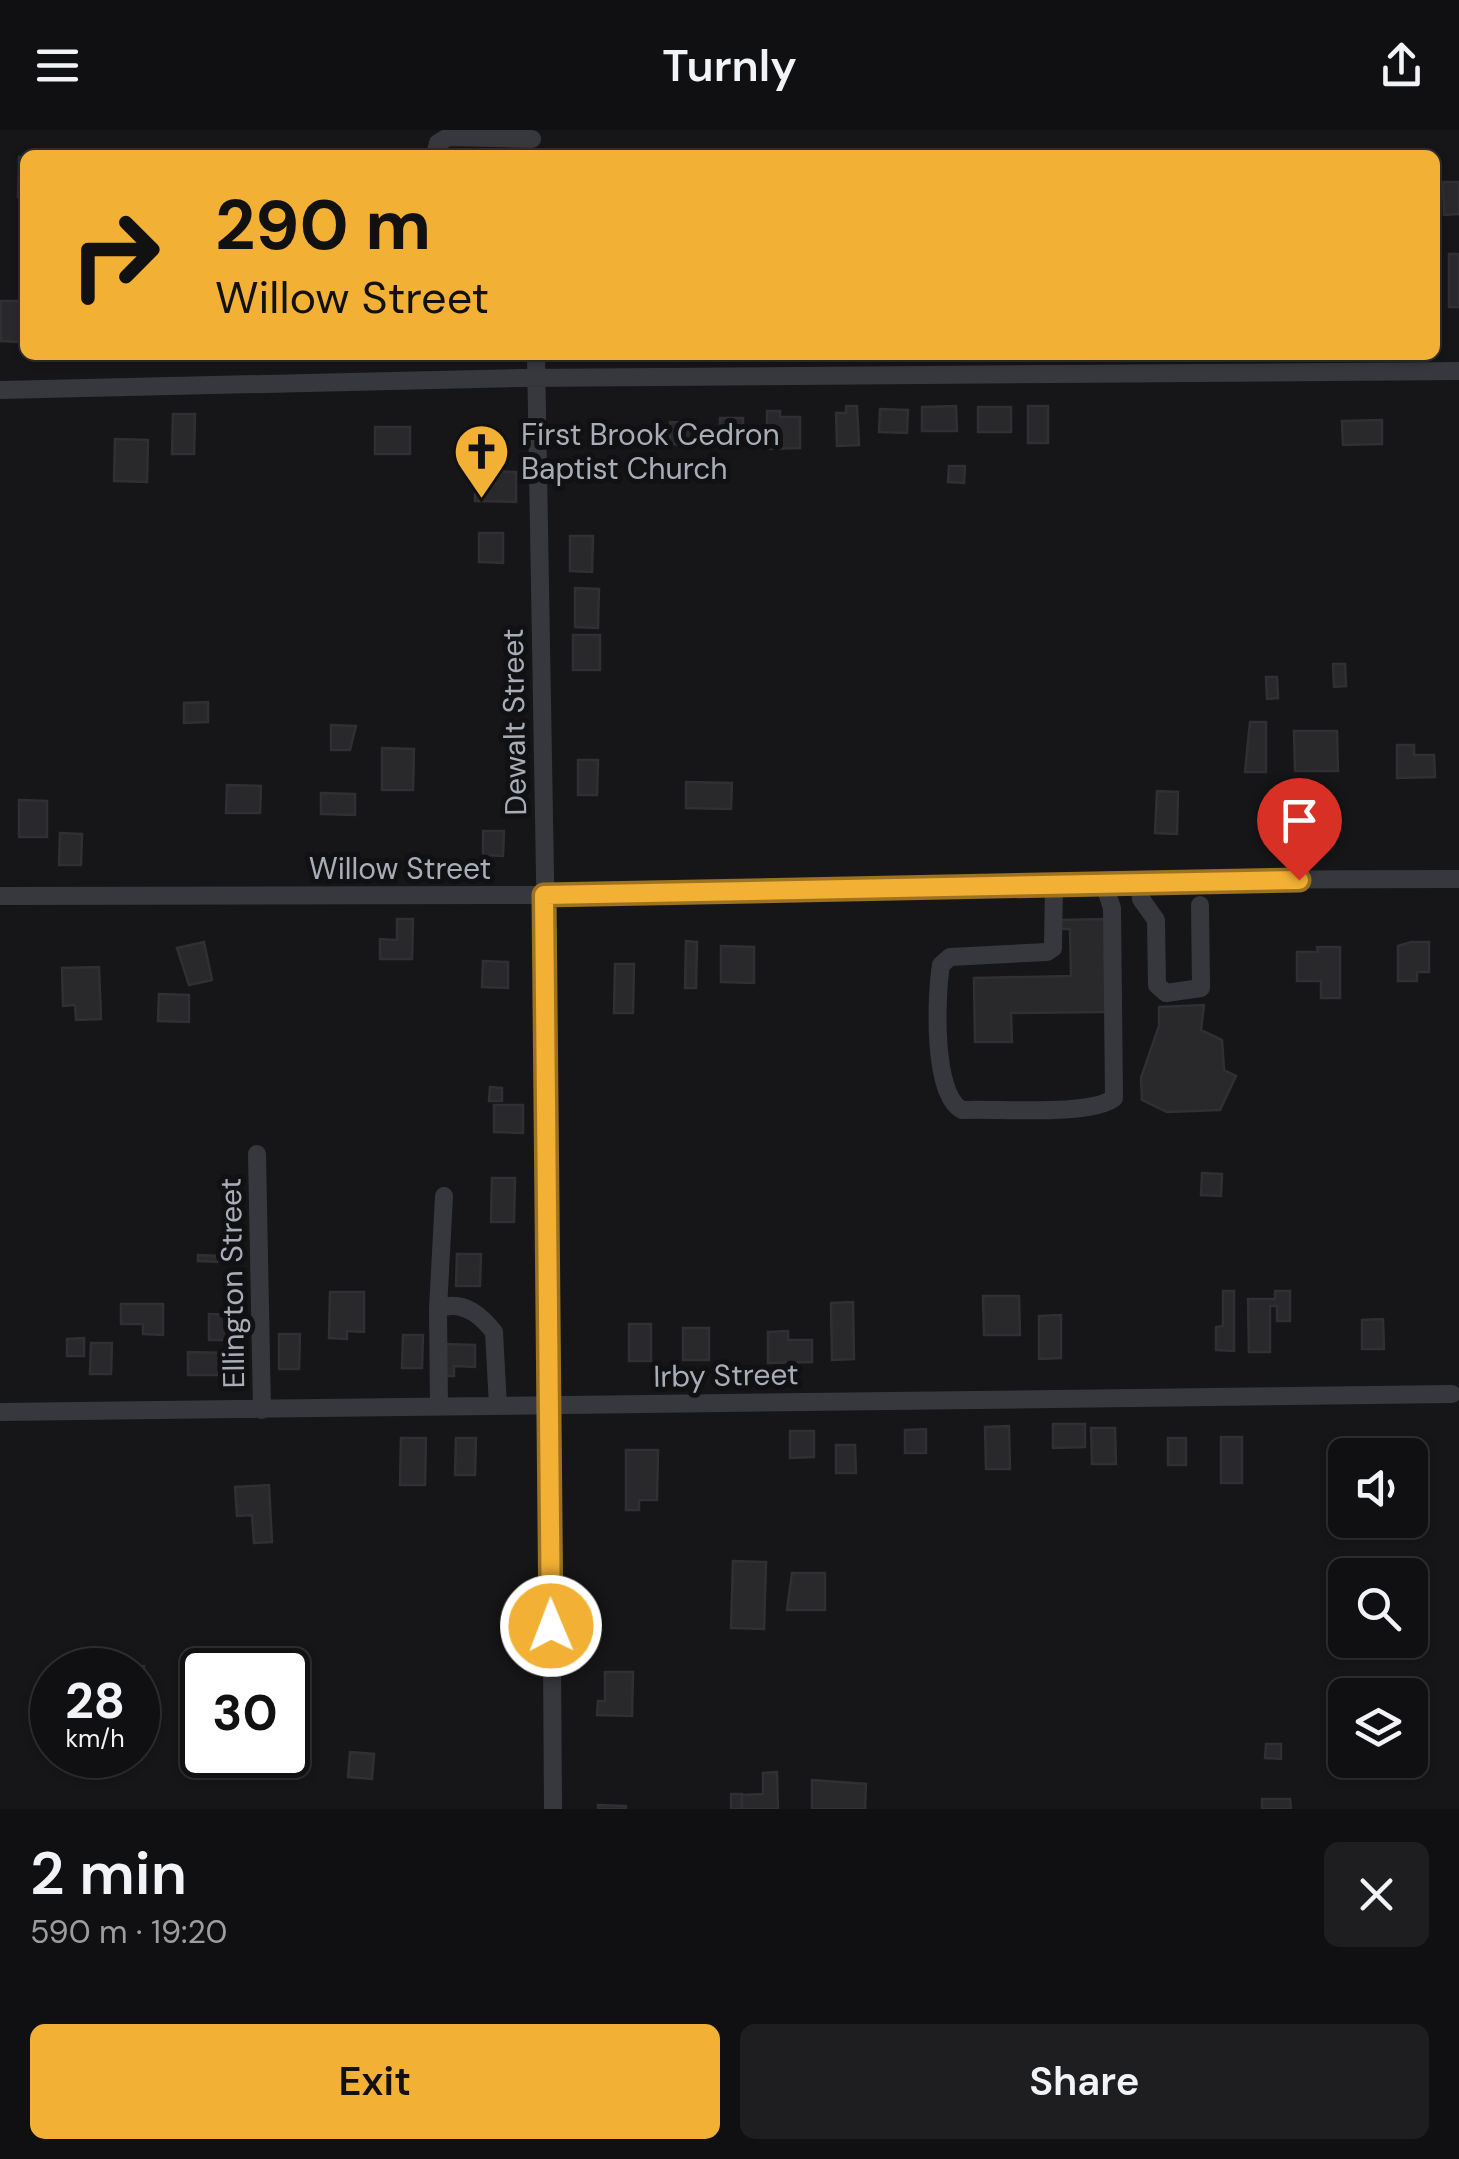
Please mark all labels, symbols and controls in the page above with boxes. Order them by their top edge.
text: Turnly [662,36,797,95]
icon: menu [30,38,85,93]
icon: share [1374,38,1429,93]
text: 290 m [215,180,431,271]
icon: right [50,190,180,320]
text: Willow Street [215,268,489,327]
place label: First Brook Cedron Baptist Church [521,415,780,488]
church icon: First Brook Cedron Baptist Church [452,421,512,500]
street label: Dewalt Street [493,628,535,816]
pin [1257,778,1342,881]
icon: arrive [1272,793,1327,848]
street label: Willow Street [309,849,491,888]
street label: Ellington Street [211,1177,253,1389]
street label: Irby Street [653,1354,799,1396]
map controls [1328,1438,1428,1778]
button: sound [1328,1438,1428,1538]
button: search [1328,1558,1428,1658]
position arrow [499,1574,603,1678]
speed limit sign: 30 [180,1648,310,1778]
text: 28 [65,1668,125,1734]
button: layers [1328,1678,1428,1778]
text: km/h [65,1722,125,1755]
text: 2 min [30,1834,187,1913]
button: close [1324,1842,1429,1947]
text: 590 m · 19:20 [30,1911,228,1953]
button: Exit [30,2024,720,2139]
button: Share [740,2024,1429,2139]

